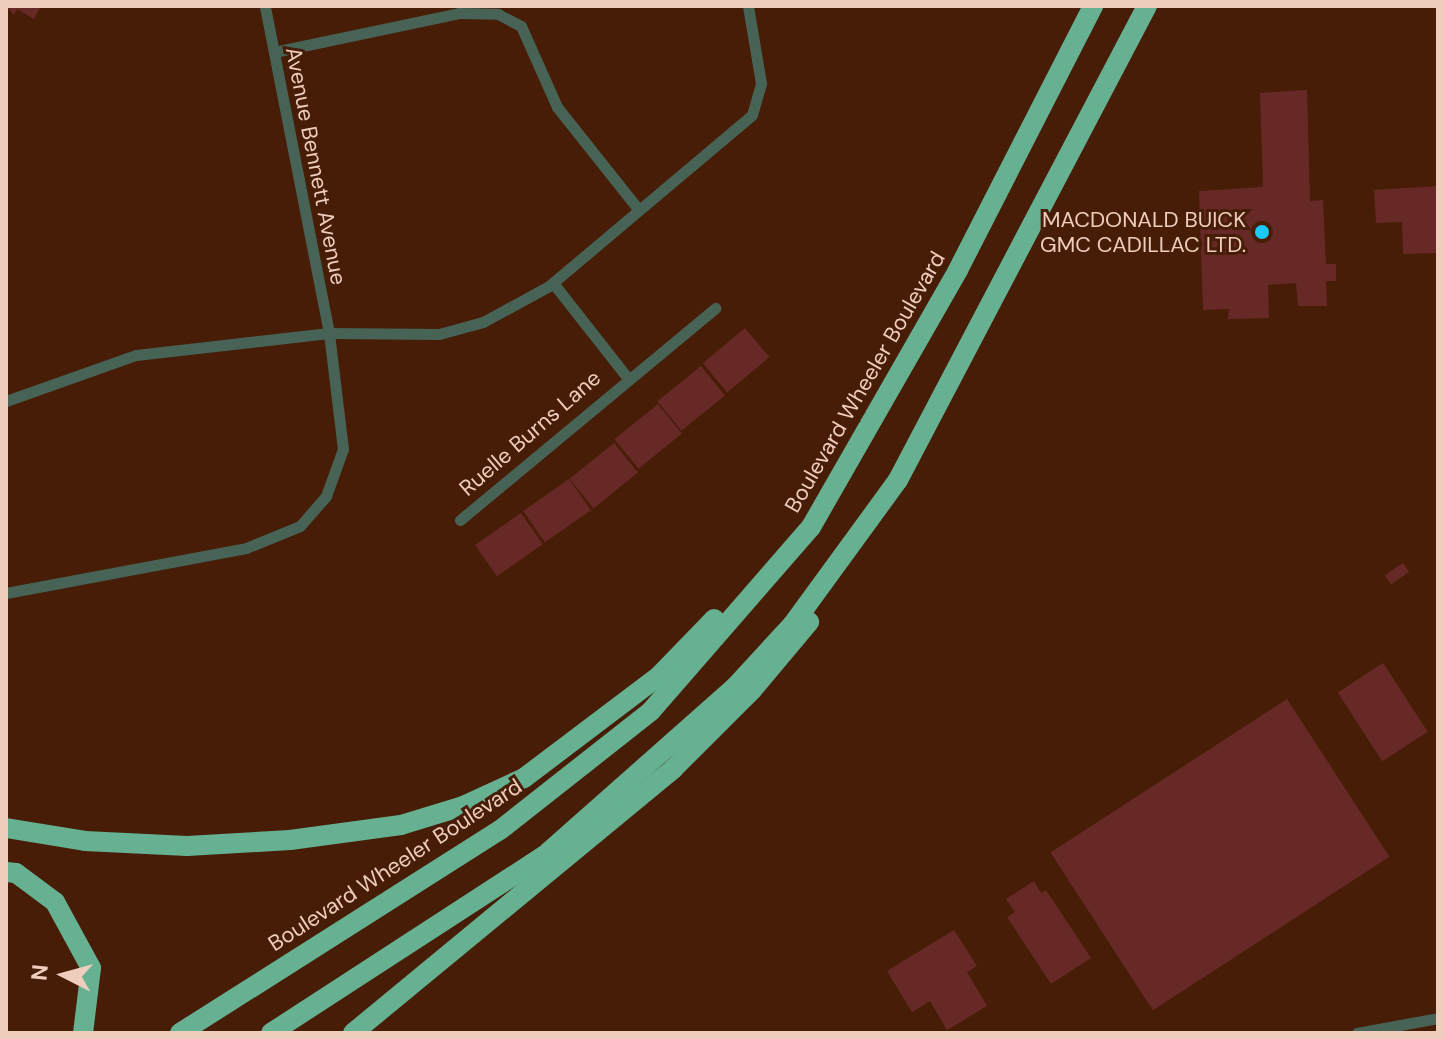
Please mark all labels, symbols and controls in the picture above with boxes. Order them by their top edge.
street label: Avenue Bennett Avenue [280,45,352,287]
place label: MACDONALD BUICK GMC CADILLAC LTD. [1040,206,1246,258]
marker: MACDONALD BUICK GMC CADILLAC LTD. [1253,223,1271,241]
street label: Boulevard Wheeler Boulevard [779,247,951,517]
street label: Ruelle Burns Lane [454,364,606,502]
street label: Boulevard Wheeler Boulevard [263,773,527,957]
north arrow [24,935,104,1015]
text: N [24,963,55,982]

